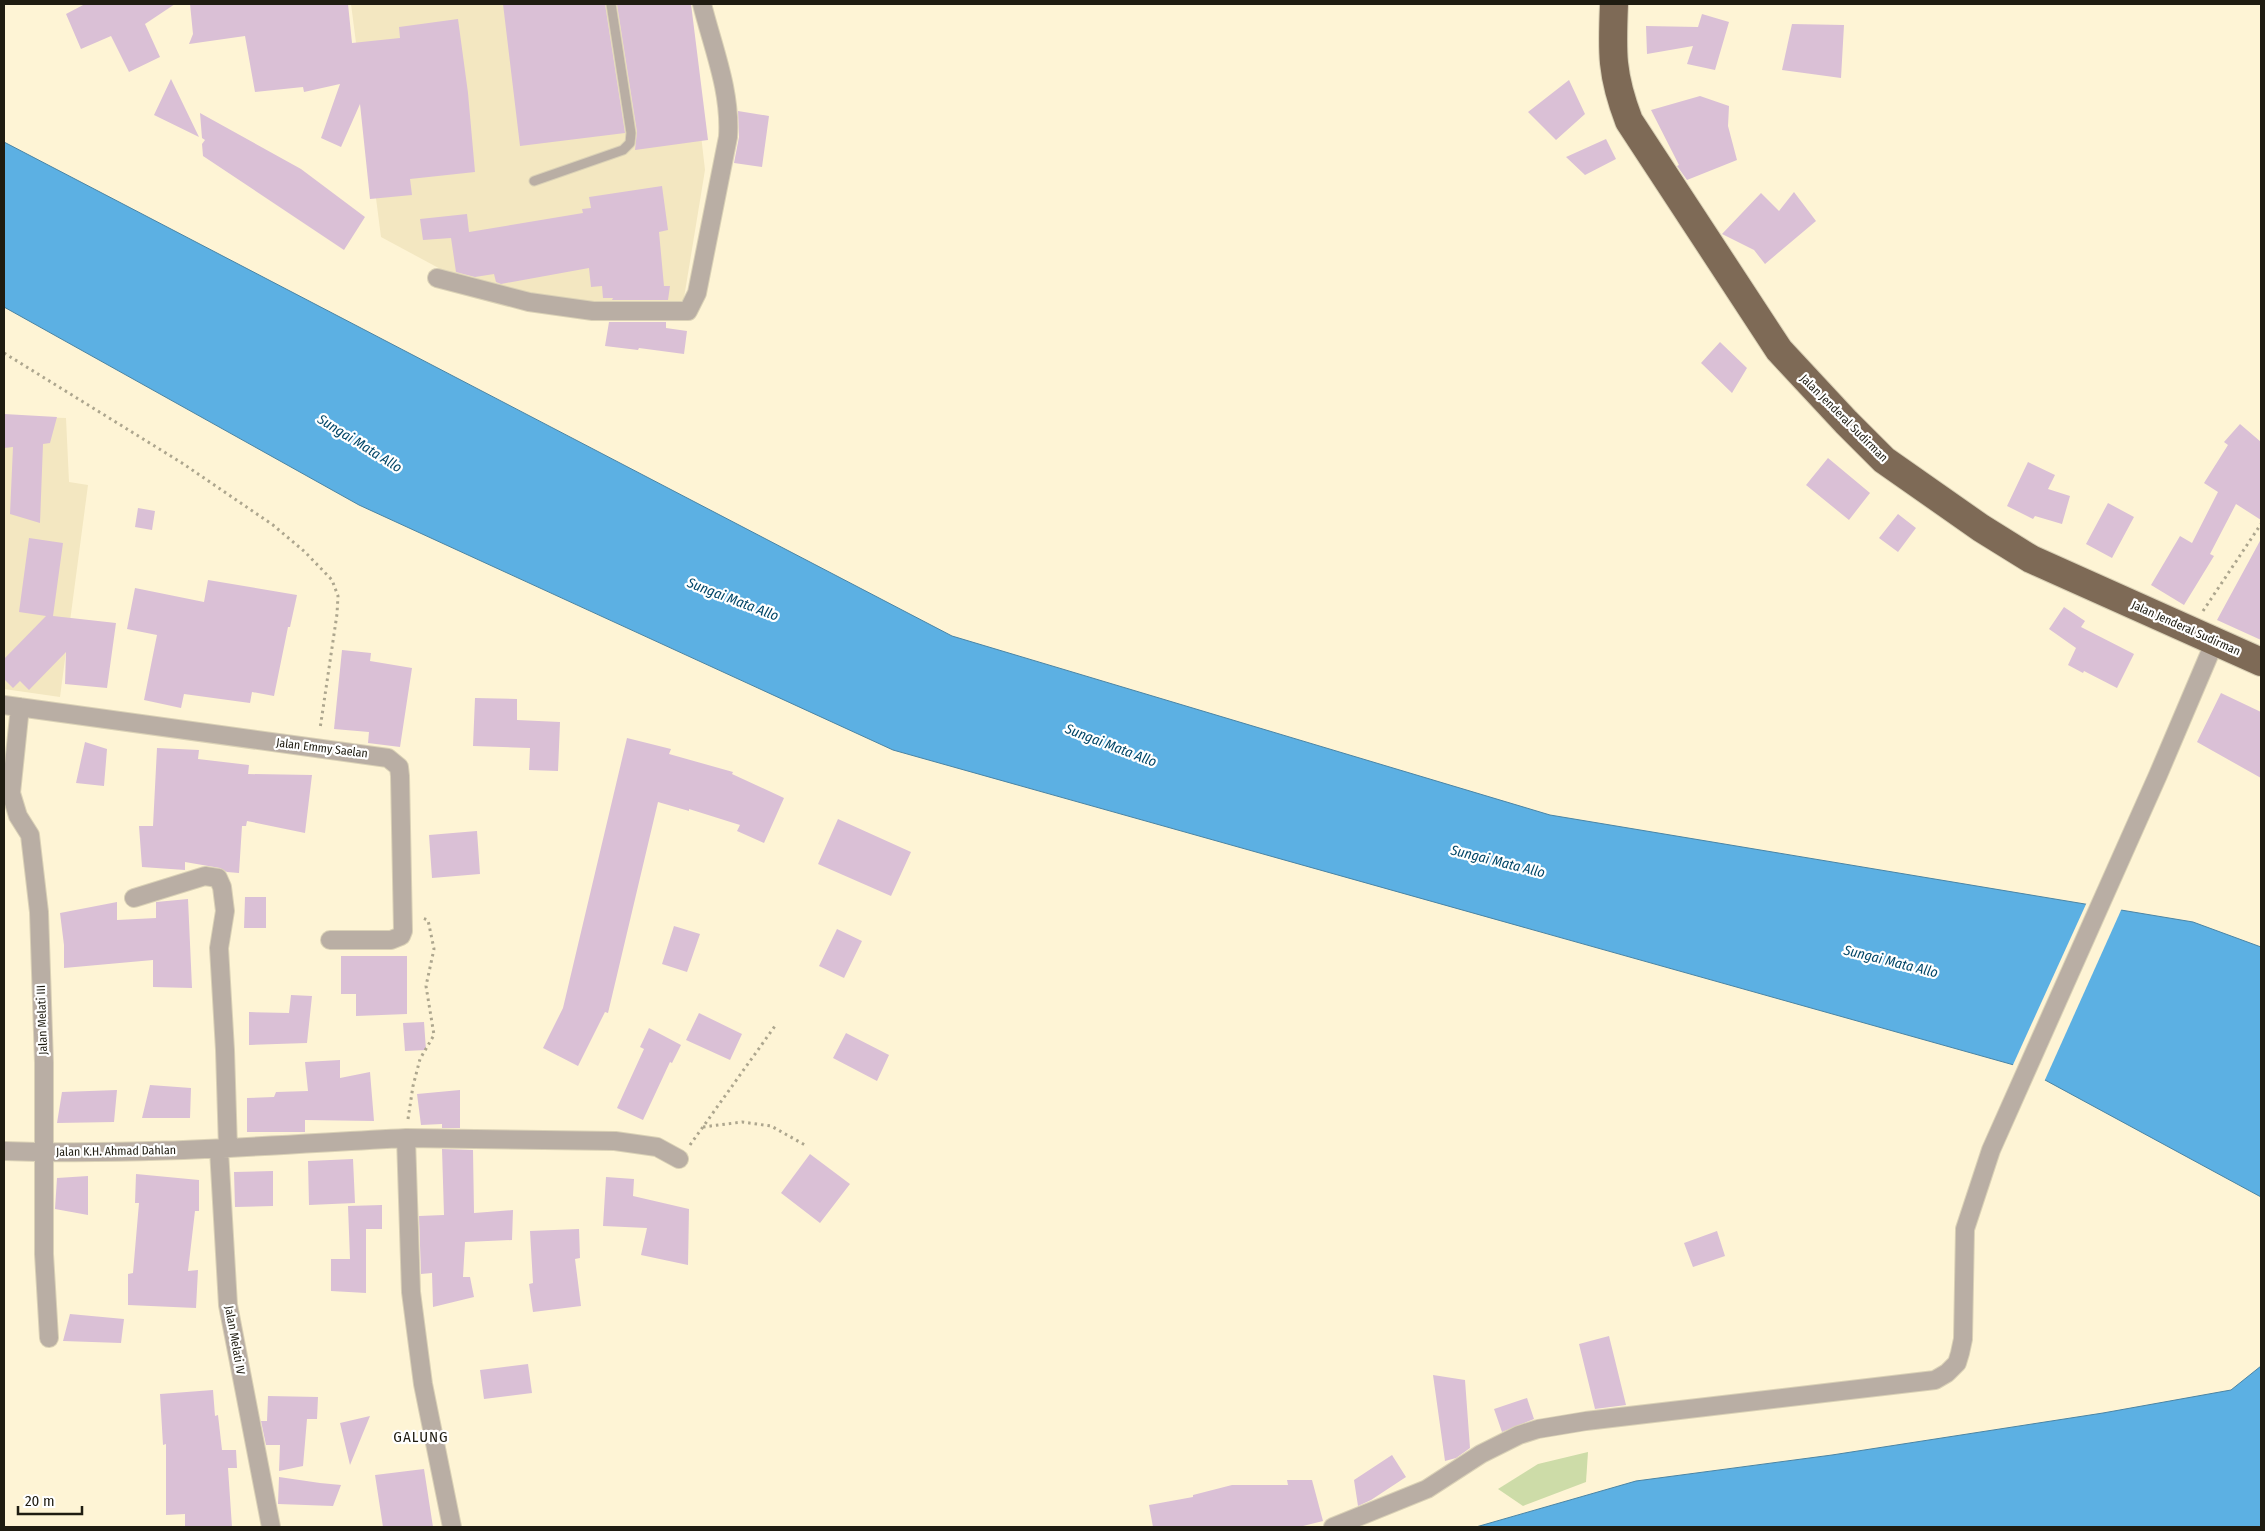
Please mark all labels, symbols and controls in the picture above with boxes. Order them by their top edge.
street label: Jalan Jenderal Sudirman [1797,371,1891,465]
water label: Sungai Mata Allo [313,410,405,476]
water label: Sungai Mata Allo [684,574,781,625]
street label: Jalan Jenderal Sudirman [2129,598,2243,658]
water label: Sungai Mata Allo [1062,720,1159,771]
street label: Jalan Emmy Saelan [275,735,369,761]
water label: Sungai Mata Allo [1448,841,1547,881]
water label: Sungai Mata Allo [1841,941,1940,981]
street label: Jalan Melati III [34,985,50,1055]
street label: Jalan K.H. Ahmad Dahlan [56,1143,176,1159]
street label: Jalan Melati IV [222,1304,248,1376]
district label: GALUNG [393,1428,449,1446]
scale bar [18,1484,81,1516]
text: 20 m [25,1492,55,1510]

